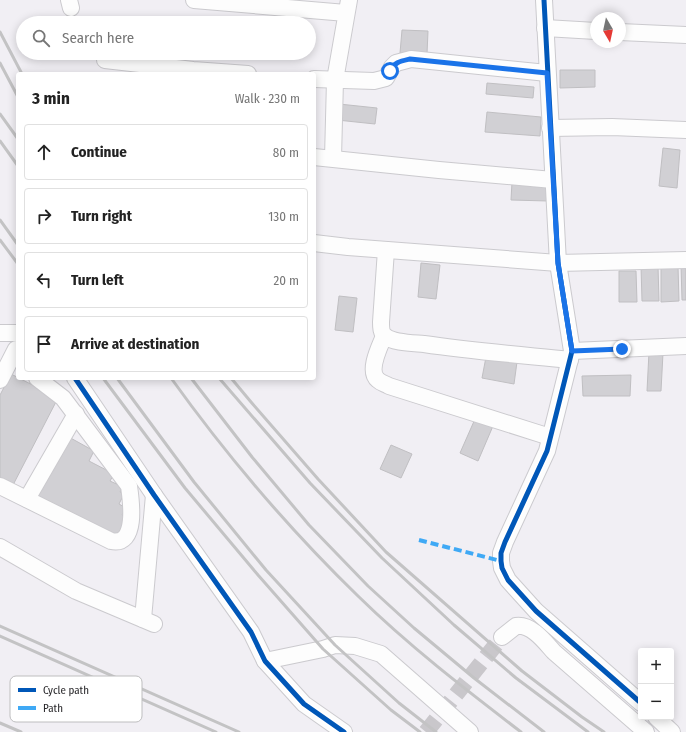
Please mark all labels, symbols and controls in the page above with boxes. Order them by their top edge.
north arrow [590,12,626,48]
search box [16,16,316,60]
icon: search [30,27,52,49]
text: Search here [62,29,134,47]
route start [381,62,399,80]
text: 3 min [32,88,70,109]
text: Walk · 230 m [235,91,300,106]
icon: ahead [33,141,55,163]
text: Continue [71,143,127,161]
text: 80 m [273,145,299,160]
icon: right [33,205,55,227]
text: Turn right [71,207,132,225]
text: 130 m [268,209,299,224]
icon: left [33,269,55,291]
text: Turn left [71,271,124,289]
text: 20 m [273,273,299,288]
icon: arrive [33,333,55,355]
text: Arrive at destination [71,335,199,353]
route end [613,340,631,358]
map controls [638,648,674,720]
button: + [638,648,674,684]
legend [10,676,142,722]
text: Cycle path [43,684,89,697]
button: − [638,684,674,720]
text: Path [43,702,63,715]

